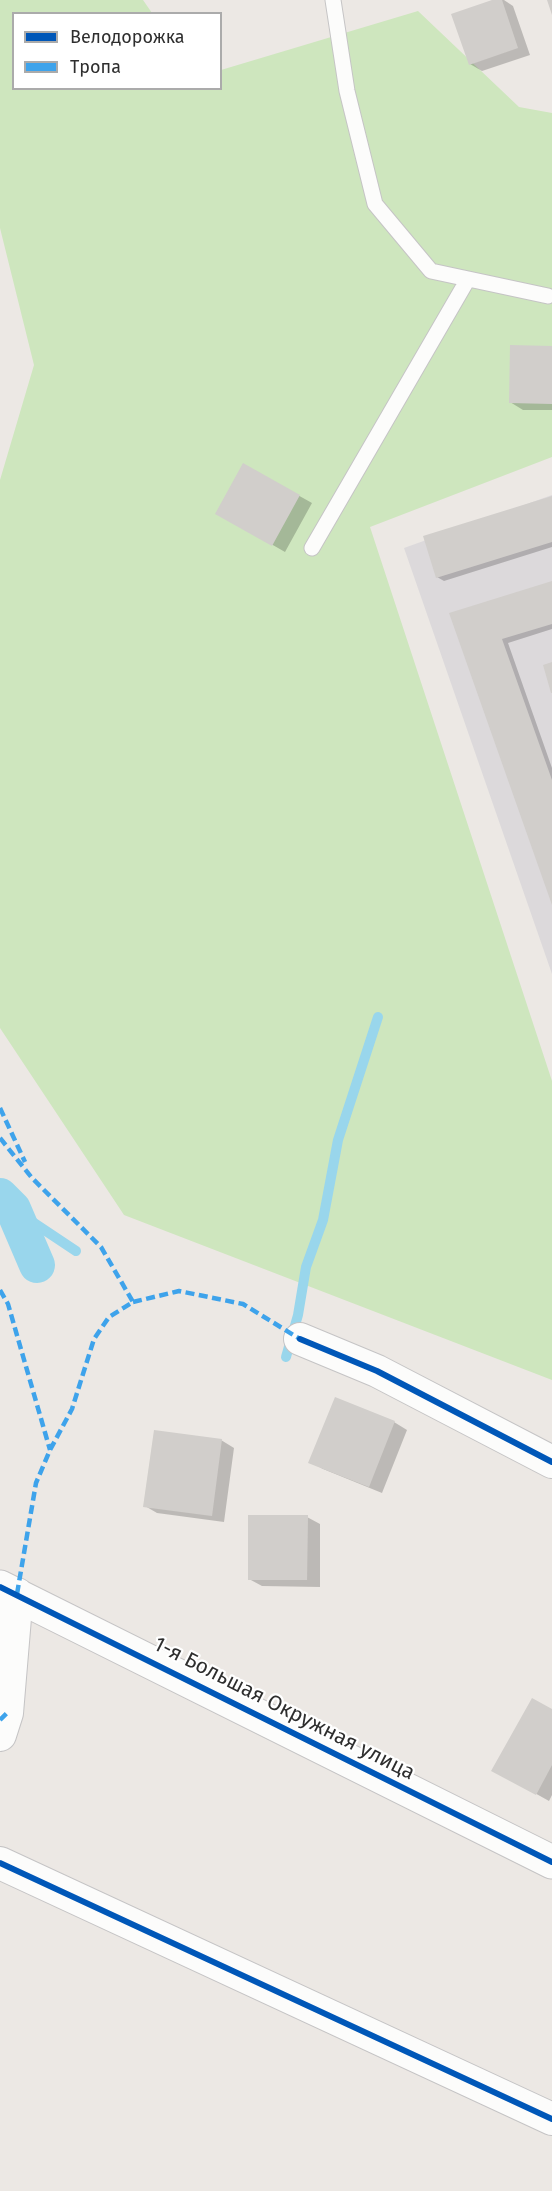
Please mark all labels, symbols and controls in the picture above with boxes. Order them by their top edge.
legend [12,12,222,90]
text: Велодорожка [70,26,185,48]
text: Тропа [70,56,121,78]
street label: 1-я Большая Окружная улица [149,1632,419,1786]

